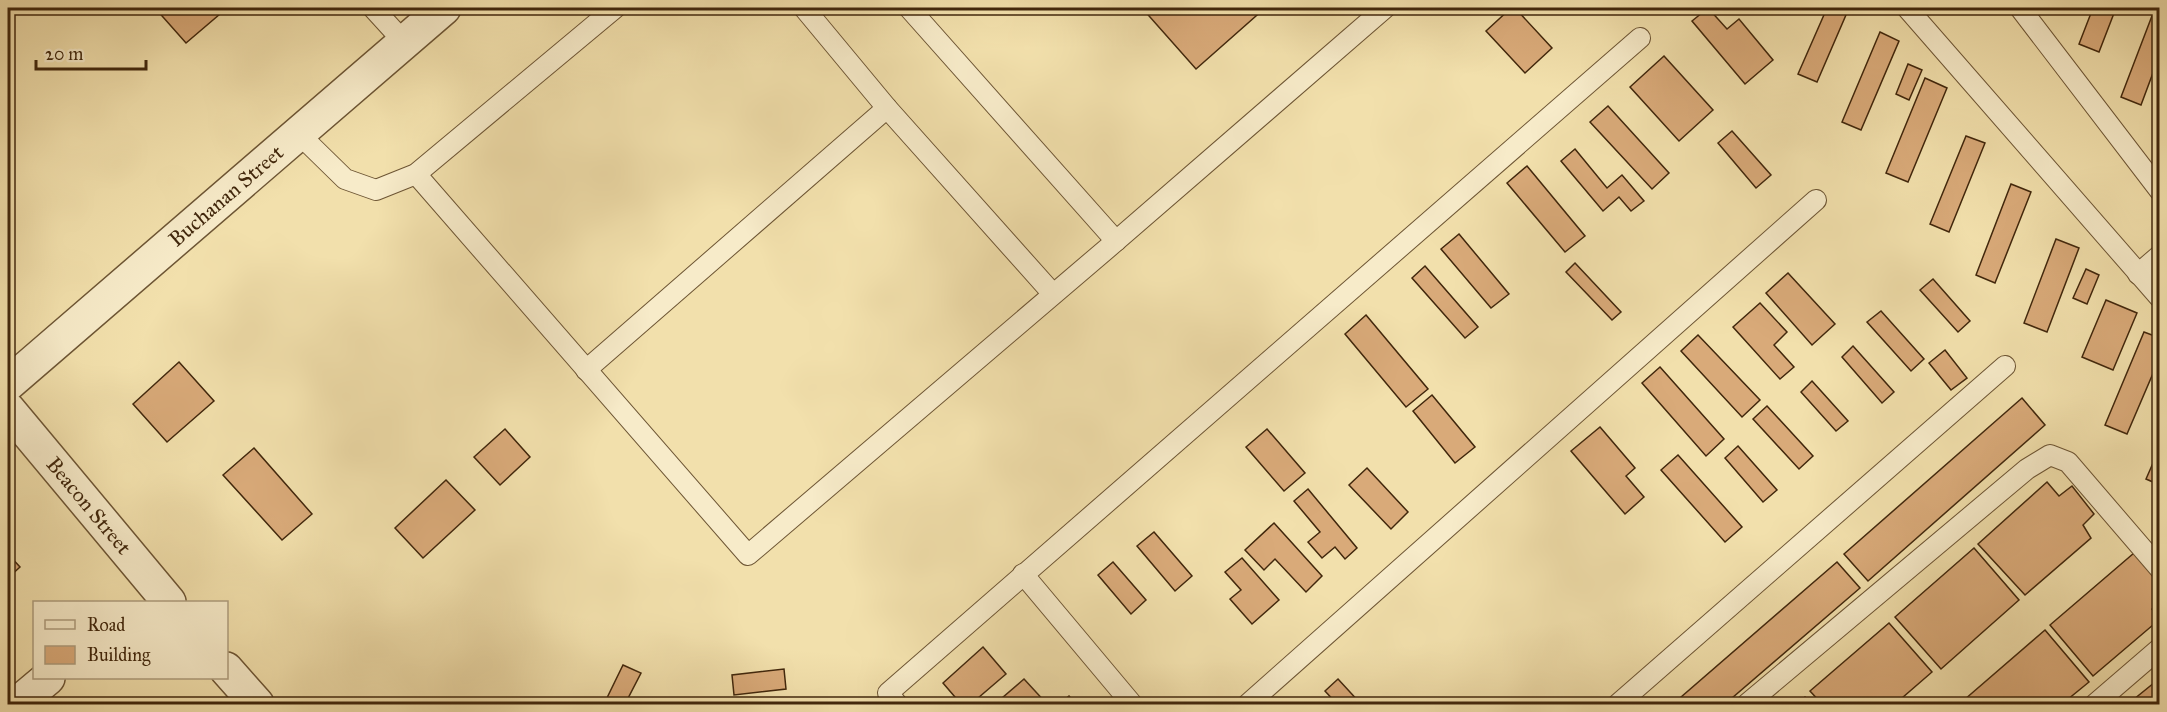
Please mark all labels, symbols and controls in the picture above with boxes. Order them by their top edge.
scale bar [36,33,146,71]
text: 20 m [45,43,83,65]
street label: Buchanan Street [164,139,289,252]
street label: Beacon Street [41,452,137,560]
legend [33,601,228,679]
text: Road [87,614,125,636]
text: Building [87,644,151,667]

